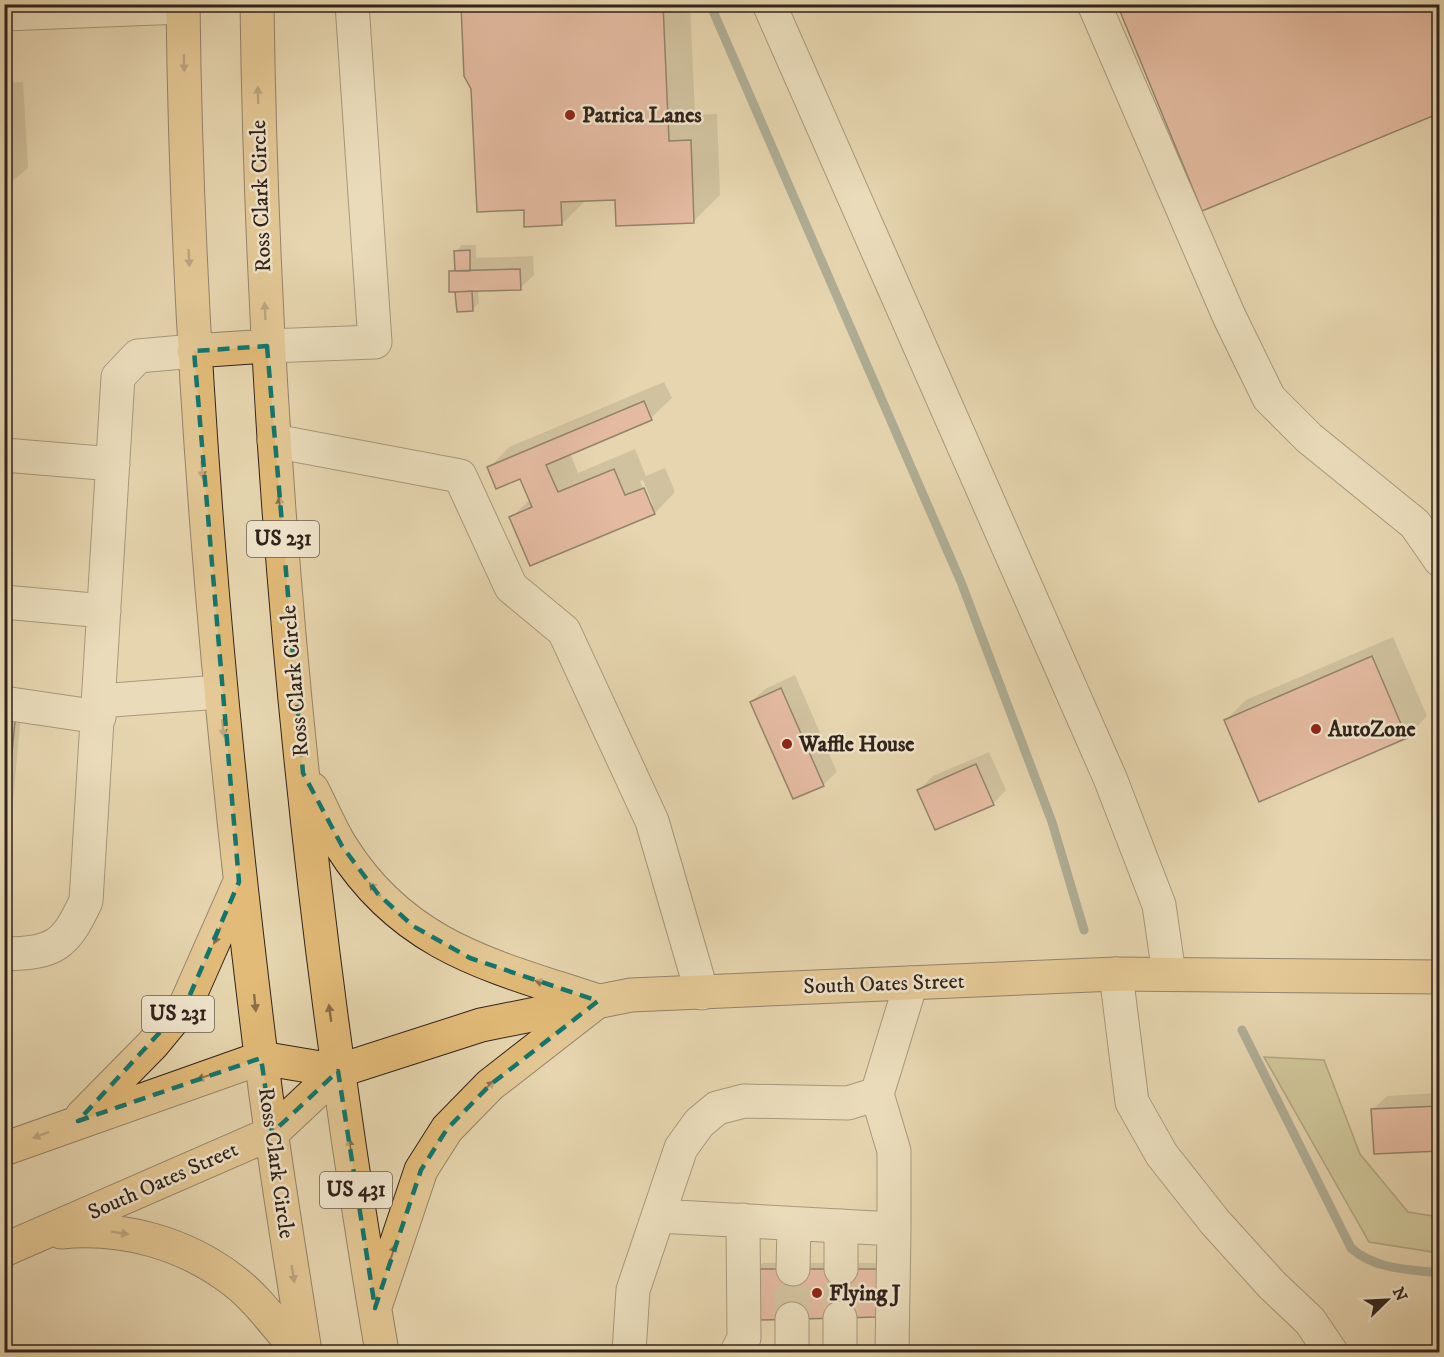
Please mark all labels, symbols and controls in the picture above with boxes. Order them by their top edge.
one-way arrow [179,53,189,72]
one-way arrow [253,86,263,105]
place label: Patrica Lanes [582,102,702,129]
marker: Patrica Lanes [563,108,577,122]
street label: Ross Clark Circle [245,119,277,273]
one-way arrow [185,248,194,267]
one-way arrow [261,301,270,320]
one-way arrow [197,461,207,480]
one-way arrow [275,496,284,515]
road number: US 231 [247,521,319,557]
street label: Ross Clark Circle [275,604,315,758]
place label: AutoZone [1327,716,1416,743]
one-way arrow [218,718,228,737]
marker: AutoZone [1309,722,1323,736]
place label: Waffle House [798,731,914,758]
marker: Waffle House [780,737,794,751]
one-way arrow [369,881,382,897]
one-way arrow [212,927,221,945]
street label: South Oates Street [803,968,965,1000]
one-way arrow [534,977,552,987]
one-way arrow [250,993,260,1012]
road number: US 231 [142,996,214,1032]
one-way arrow [325,1003,334,1022]
one-way arrow [196,1072,214,1082]
one-way arrow [481,1080,496,1094]
street label: Ross Clark Circle [252,1086,300,1240]
one-way arrow [32,1130,50,1140]
street label: South Oates Street [84,1136,242,1226]
one-way arrow [345,1137,354,1156]
road number: US 431 [320,1172,392,1208]
one-way arrow [111,1229,130,1238]
one-way arrow [389,1244,398,1262]
one-way arrow [289,1265,298,1284]
north arrow [1357,1270,1417,1330]
place label: Flying J [829,1280,901,1307]
text: N [1388,1284,1412,1304]
marker: Flying J [810,1286,824,1300]

